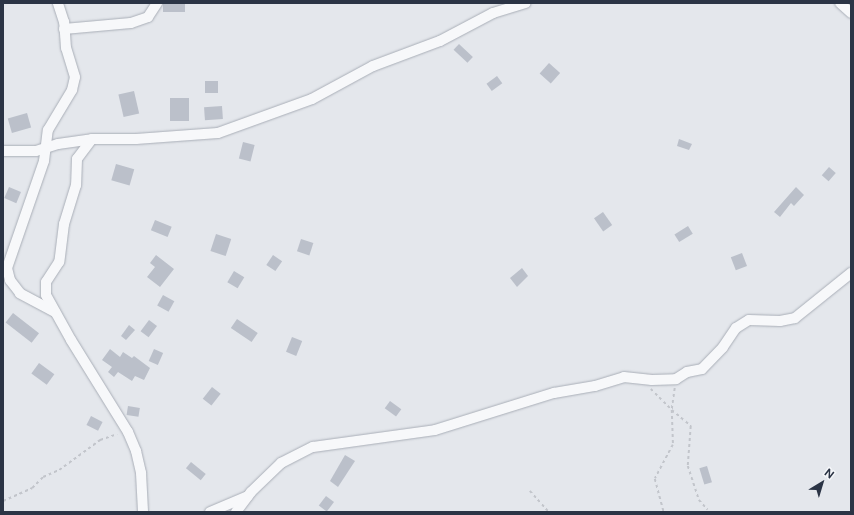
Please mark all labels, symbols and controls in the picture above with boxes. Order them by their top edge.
north arrow [802,463,842,503]
text: N [822,466,836,481]

